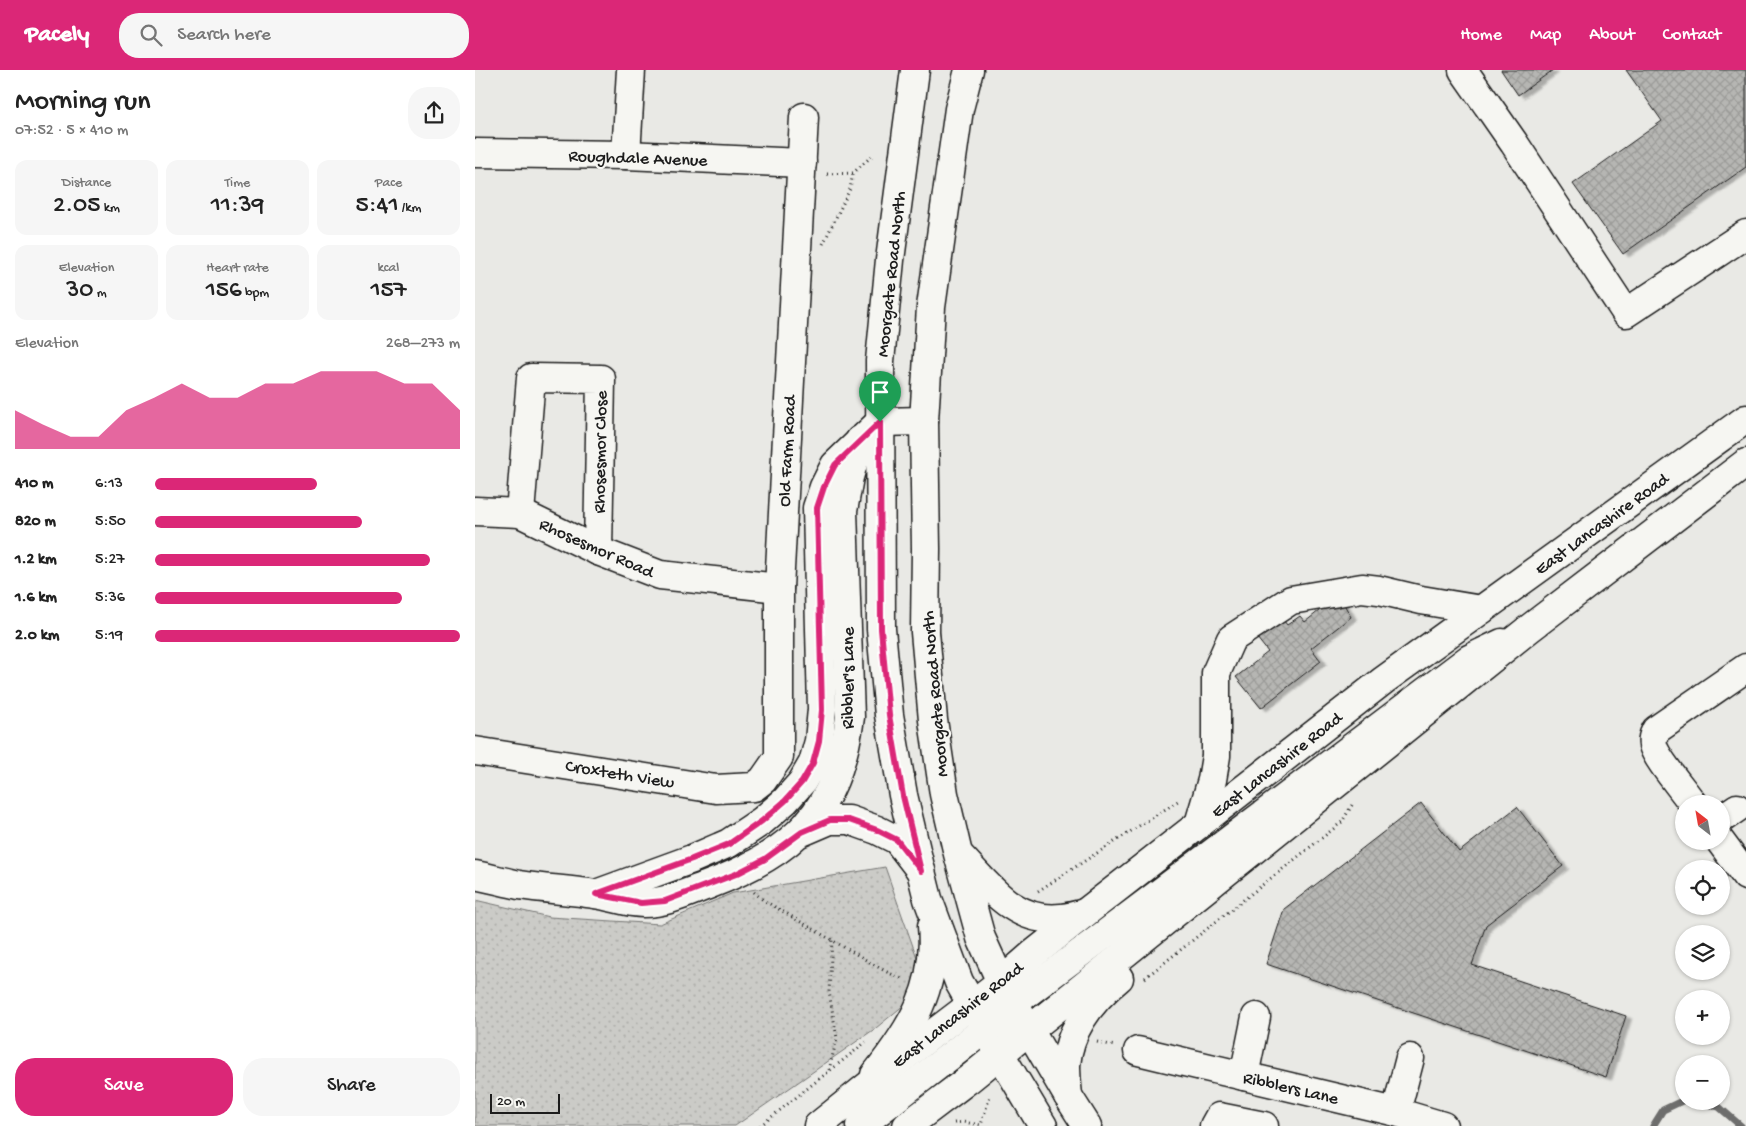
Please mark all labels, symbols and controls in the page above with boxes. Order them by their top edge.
search box [119,13,469,58]
text: Pacely [25,21,89,50]
icon: search [137,21,165,49]
text: Search here [177,24,271,47]
text: Home [1460,25,1502,46]
text: Map [1530,25,1561,46]
text: About [1589,25,1635,46]
text: Contact [1663,25,1721,46]
text: Morning run [15,86,150,119]
button: share [408,87,460,139]
text: 07:52 · 5 × 410 m [15,122,128,141]
street label: Roughdale Avenue [568,147,709,172]
text: Distance [62,175,111,192]
text: Time [225,175,250,192]
text: Pace [375,175,402,192]
street label: Moorgate Road North [873,190,912,358]
text: 2.05 [53,192,100,221]
text: 11:39 [211,192,264,221]
text: 5:41 [356,192,399,221]
text: km [100,200,120,217]
text: /km [399,200,421,217]
text: Elevation [59,260,114,277]
text: Heart rate [206,260,269,277]
text: kcal [378,260,399,277]
text: 30 [66,277,93,306]
text: 156 [206,277,242,306]
text: 157 [370,277,407,306]
text: m [93,285,107,302]
text: bpm [242,285,269,302]
text: Elevation [15,335,79,354]
text: 268–273 m [386,335,460,354]
pin [859,371,901,422]
icon: arrive [866,378,894,406]
street label: Rhosesmor Close [590,390,613,514]
street label: Old Farm Road [775,393,802,507]
street label: East Lancashire Road [1532,469,1675,581]
text: 410 m [15,475,53,494]
text: 6:13 [95,475,123,494]
text: 820 m [15,513,56,532]
text: 5:50 [95,513,126,532]
street label: Rhosesmor Road [536,515,658,584]
text: 1.2 km [15,551,57,570]
text: 5:27 [95,551,125,570]
text: 1.6 km [15,589,57,608]
text: 5:36 [95,589,125,608]
street label: Moorgate Road North [919,609,954,778]
street label: Ribbler's Lane [839,626,860,729]
text: 2.0 km [15,627,59,646]
text: 5:19 [95,627,123,646]
street label: East Lancashire Road [1208,708,1348,824]
street label: Croxteth View [564,756,676,794]
north arrow [1675,795,1730,850]
map controls [1675,795,1730,1110]
button: locate [1675,860,1730,915]
button: layers [1675,925,1730,980]
street label: East Lancashire Road [889,958,1029,1074]
button: + [1675,990,1730,1045]
button: − [1675,1055,1730,1110]
button: Save [15,1058,233,1116]
button: Share [243,1058,460,1116]
street label: Ribblers Lane [1241,1068,1341,1111]
scale bar [490,1091,560,1114]
text: 20 m [497,1094,525,1111]

